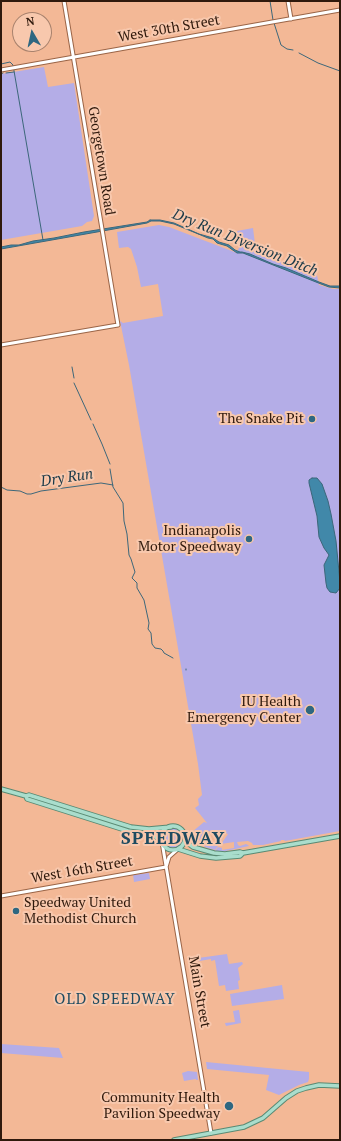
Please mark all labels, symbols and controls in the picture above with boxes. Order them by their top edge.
north arrow [12,12,52,52]
street label: West 30th Street [117,12,221,46]
text: N [25,14,35,29]
street label: Georgetown Road [84,105,118,217]
water label: Dry Run Diversion Ditch [170,206,320,280]
place label: The Snake Pit [219,411,304,427]
marker: The Snake Pit [307,414,317,424]
water label: Dry Run [40,465,94,491]
place label: Indianapolis Motor Speedway [138,523,241,556]
marker: Indianapolis Motor Speedway [244,534,254,544]
place label: IU Health Emergency Center [187,694,301,726]
marker: IU Health Emergency Center [304,704,316,716]
district label: SPEEDWAY [121,828,225,850]
street label: West 16th Street [30,853,134,887]
place label: Speedway United Methodist Church [24,895,136,928]
marker: Speedway United Methodist Church [11,906,21,916]
street label: Main Street [184,955,214,1029]
district label: OLD SPEEDWAY [54,991,176,1009]
place label: Community Health Pavilion Speedway [101,1090,220,1122]
marker: Community Health Pavilion Speedway [223,1100,235,1112]

